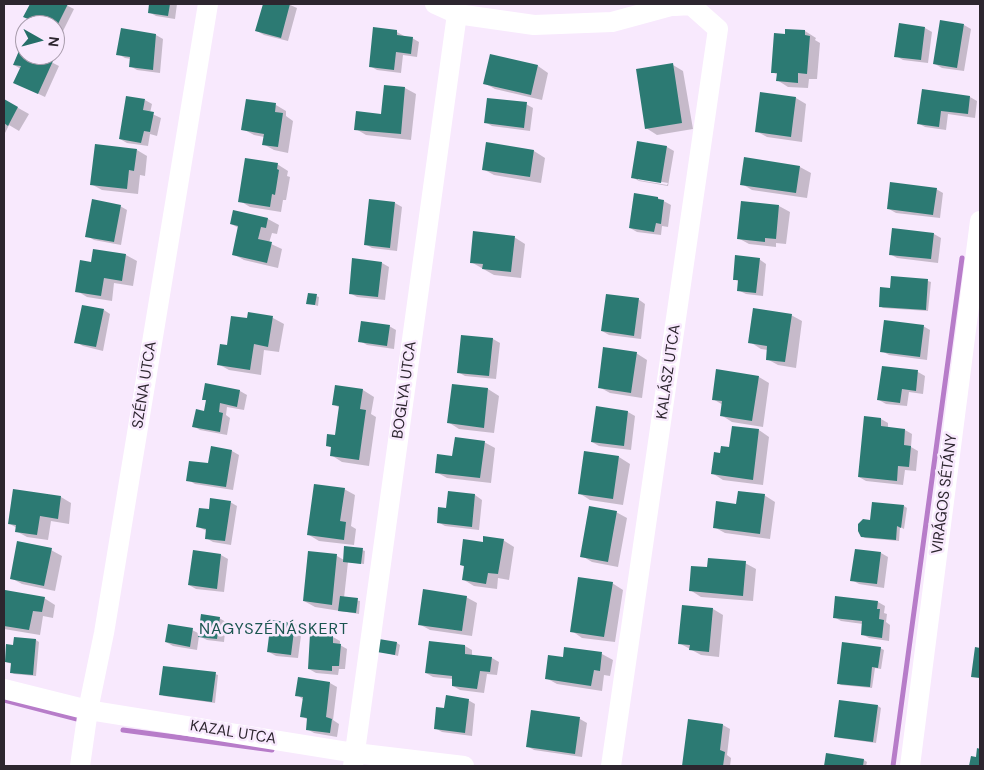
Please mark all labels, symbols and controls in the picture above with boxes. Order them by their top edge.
north arrow [15,15,65,65]
text: N [44,36,63,48]
street label: KALÁSZ UTCA [653,323,685,421]
street label: SZÉNA UTCA [129,340,161,430]
street label: BOGLYA UTCA [389,340,421,440]
street label: VIRÁGOS SÉTÁNY [929,433,961,555]
district label: NAGYSZÉNÁSKERT [197,620,351,640]
street label: KAZAL UTCA [189,717,277,749]

